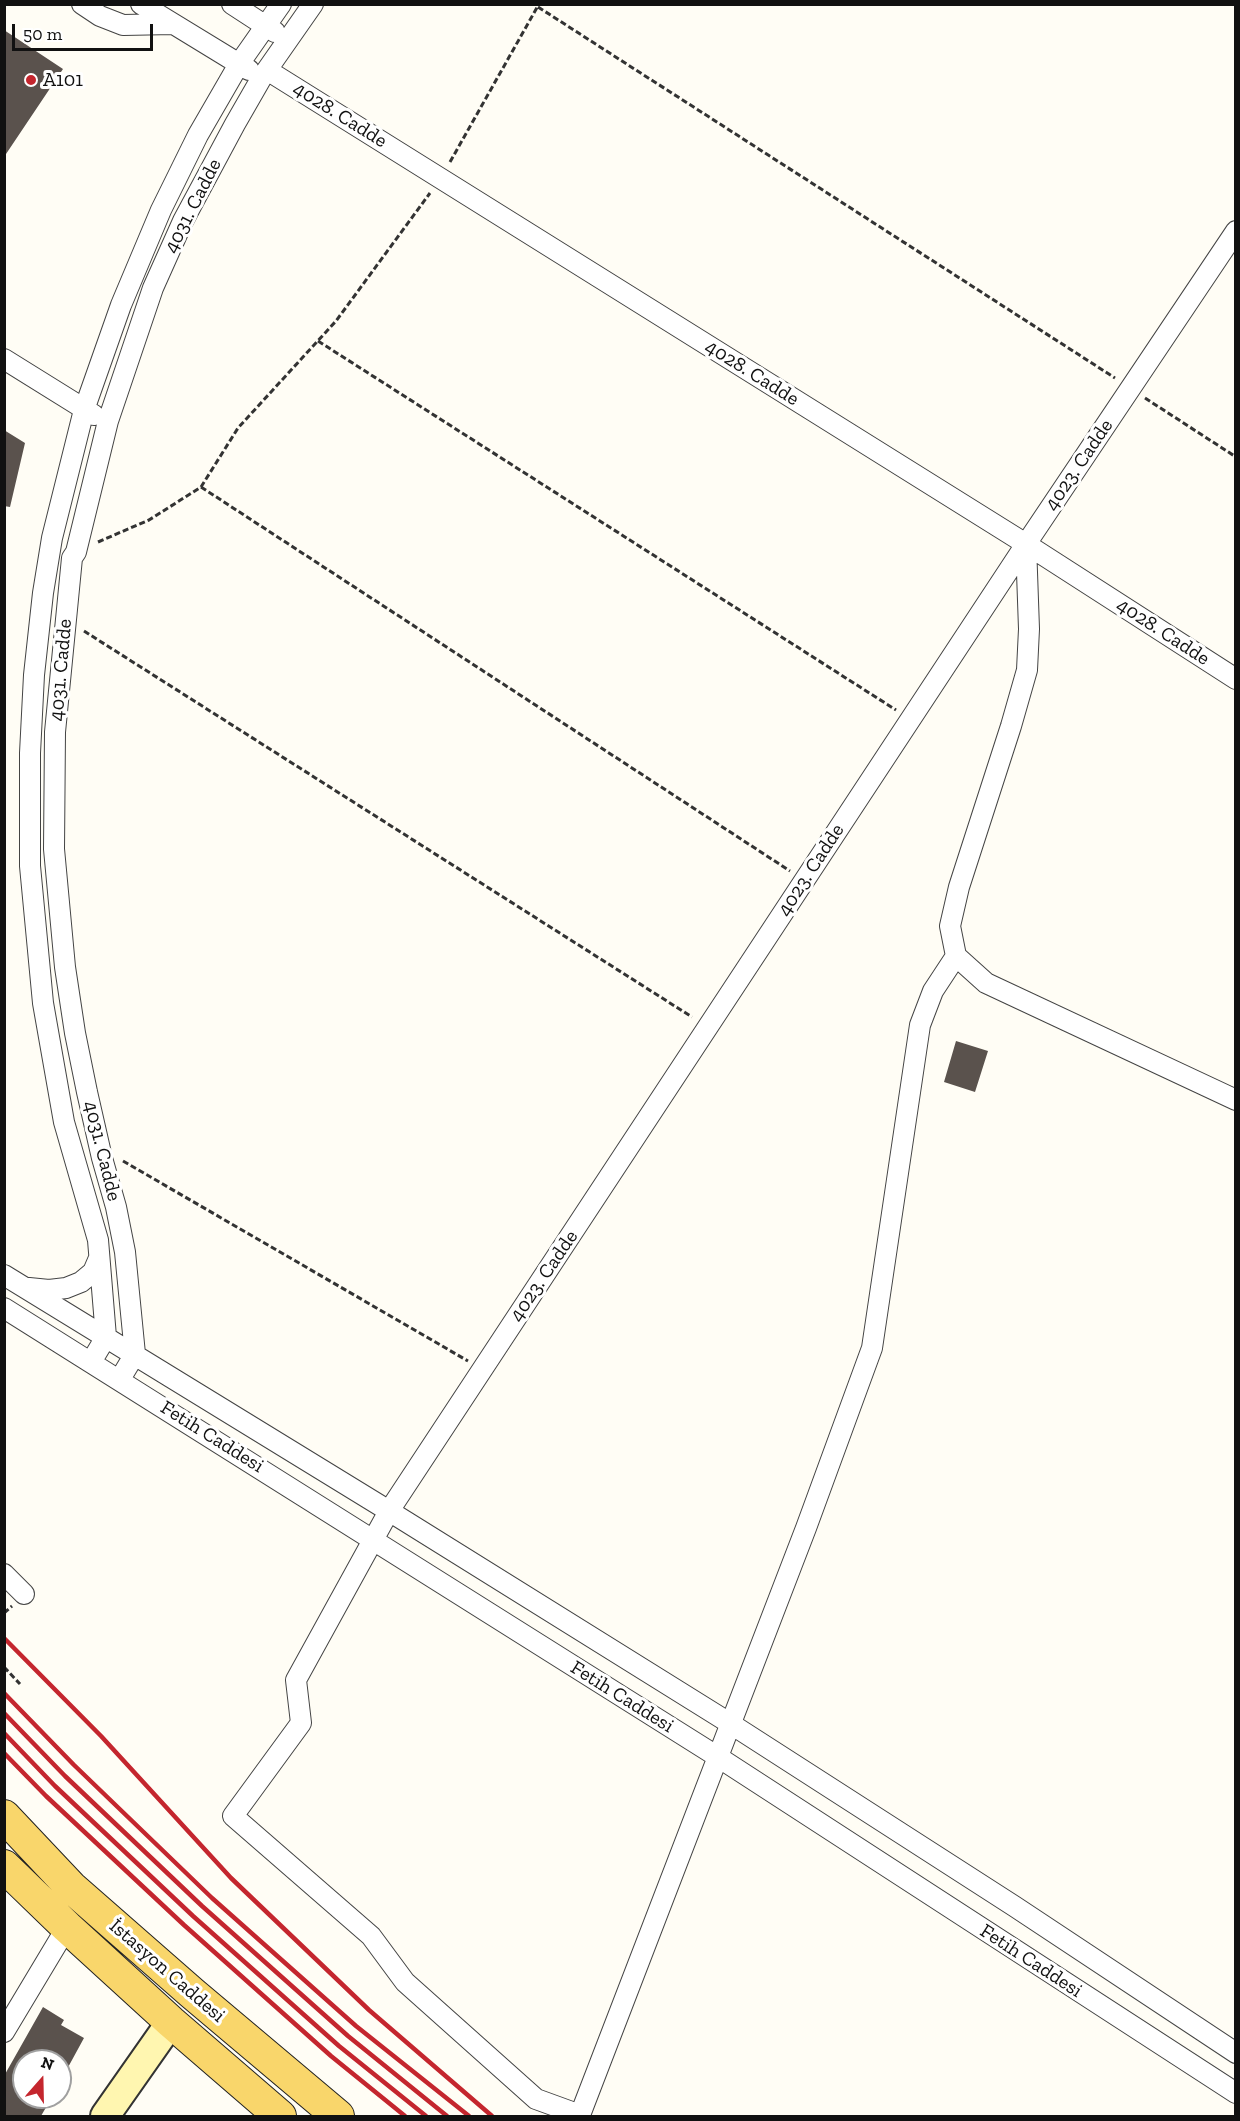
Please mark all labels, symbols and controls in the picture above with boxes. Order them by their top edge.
scale bar [15,12,156,50]
text: 50 m [23,23,62,45]
place label: A101 [43,68,83,92]
marker: A101 [24,73,38,87]
street label: 4028. Cadde [289,77,391,153]
street label: 4031. Cadde [159,155,227,257]
street label: 4028. Cadde [701,335,803,411]
street label: 4023. Cadde [1040,415,1118,515]
street label: 4028. Cadde [1112,593,1214,671]
street label: 4031. Cadde [45,618,77,722]
street label: 4023. Cadde [772,819,850,921]
street label: 4031. Cadde [78,1098,126,1204]
street label: 4023. Cadde [505,1226,583,1326]
street label: Fetih Caddesi [156,1396,268,1478]
street label: Fetih Caddesi [566,1656,678,1738]
street label: İstasyon Caddesi [104,1914,230,2028]
street label: Fetih Caddesi [975,1919,1087,2003]
north arrow [12,2049,72,2109]
text: N [39,2052,57,2075]

